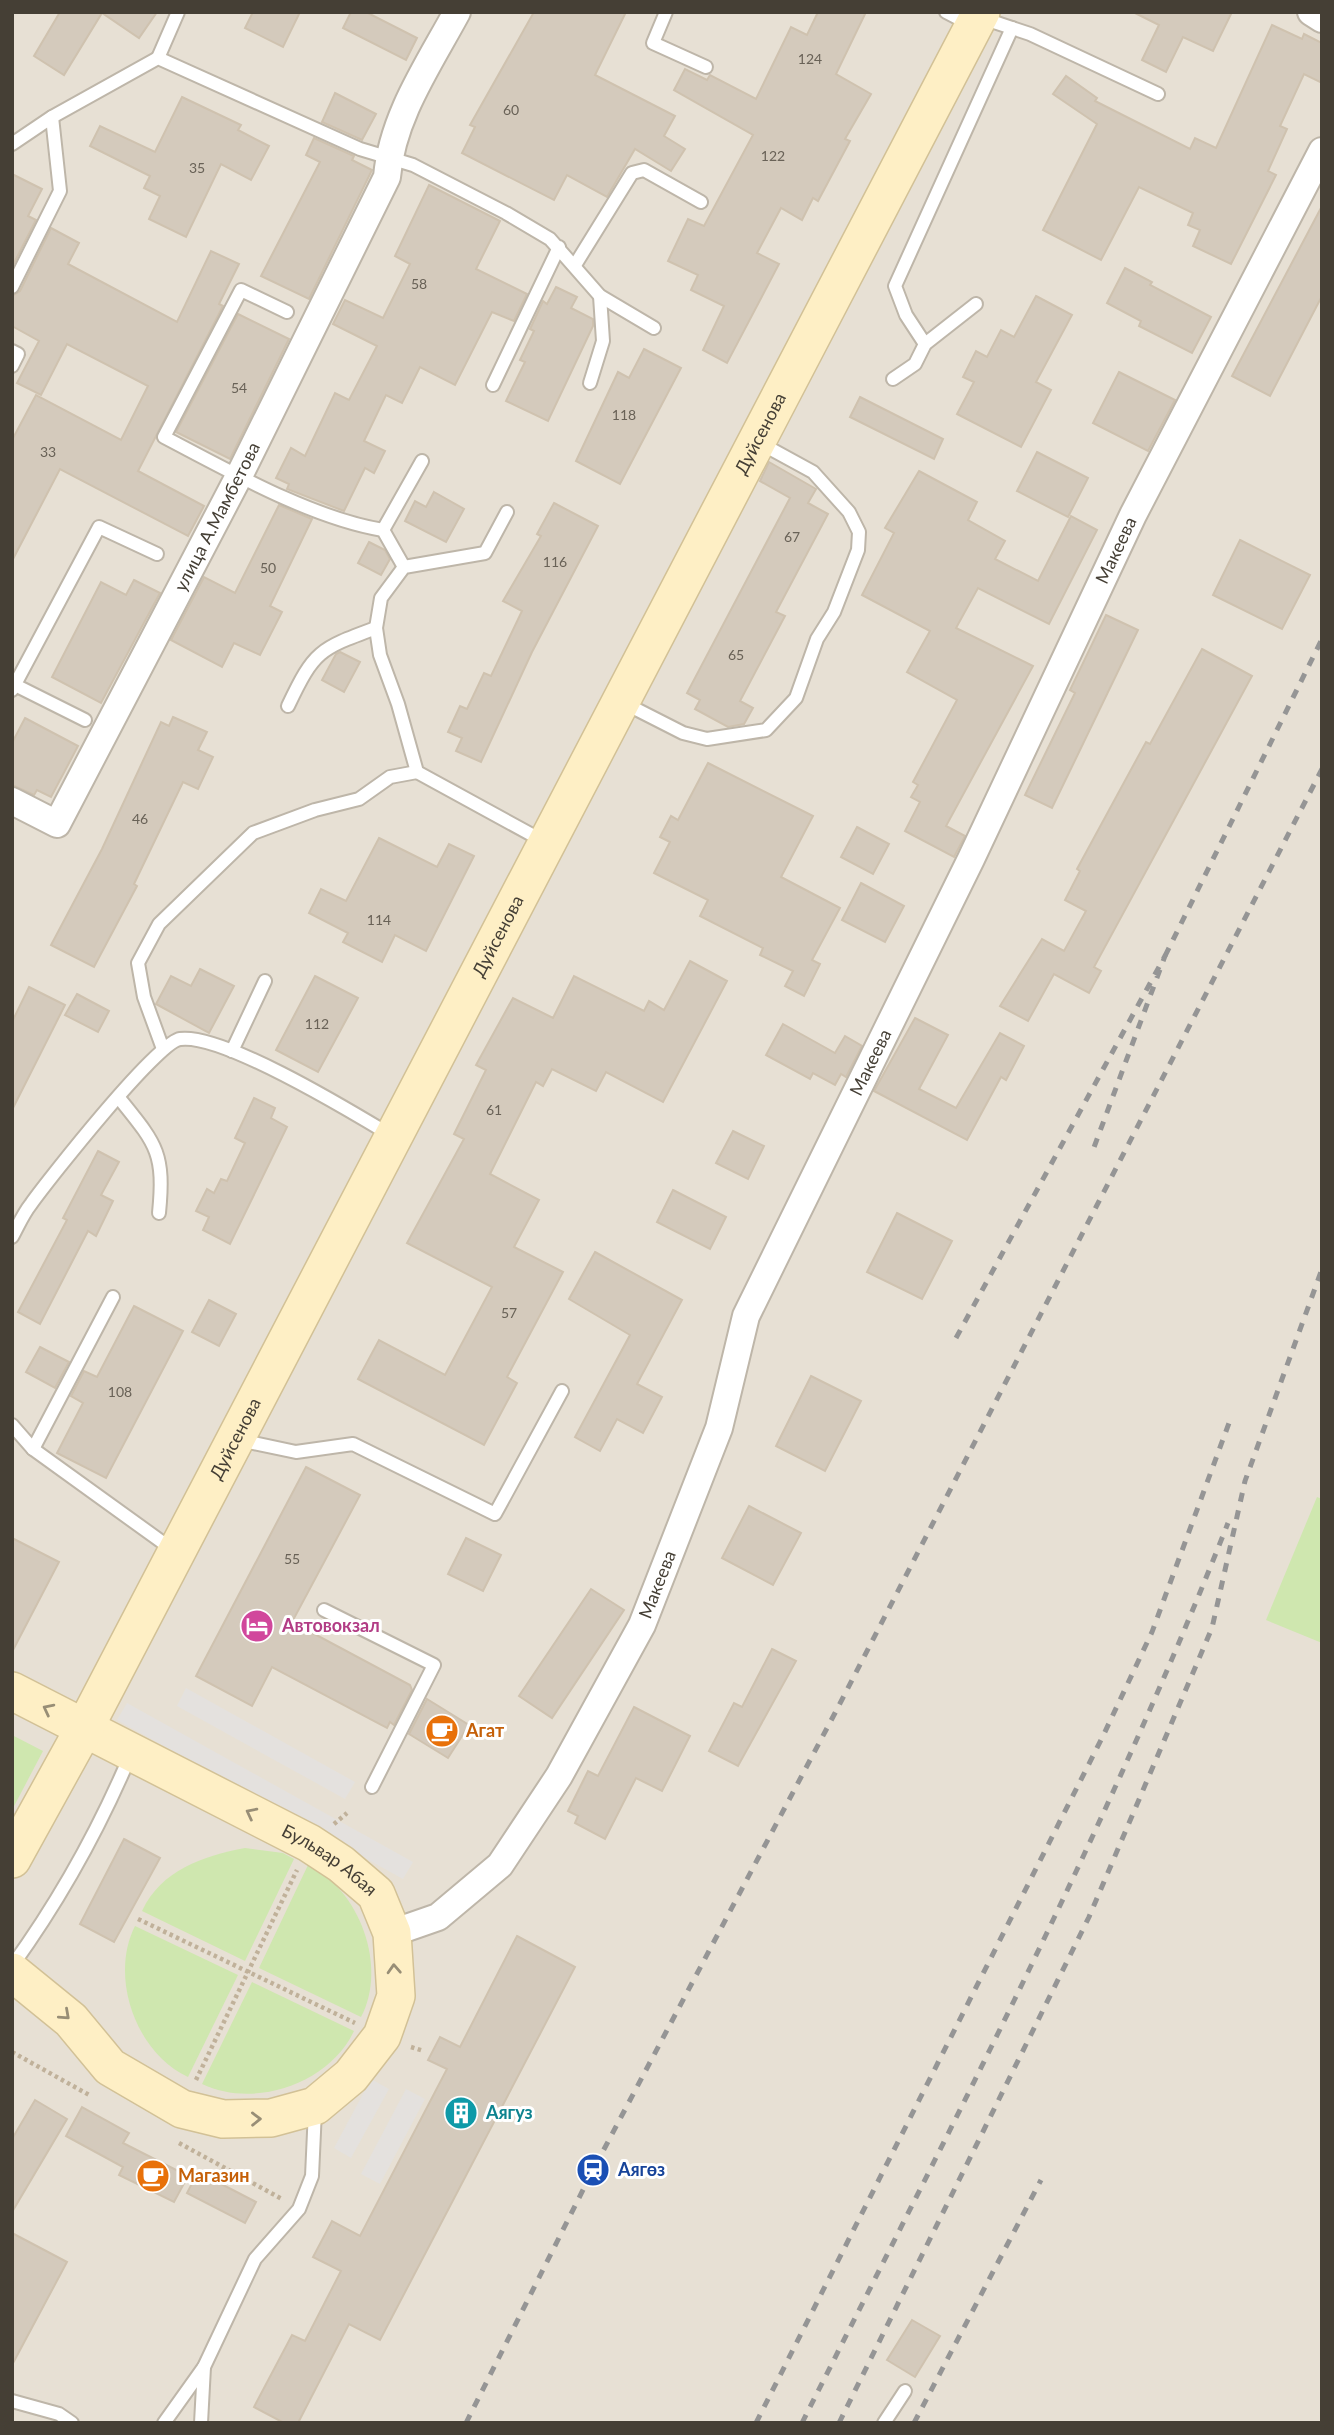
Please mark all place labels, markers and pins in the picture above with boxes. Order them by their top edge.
hotel icon: Автовокзал [238,1607,276,1645]
place label: Автовокзал [281,1614,380,1636]
cafe icon: Агат [423,1712,461,1750]
place label: Агат [465,1719,505,1741]
building icon: Аягуз [442,2094,480,2132]
place label: Аягуз [485,2101,533,2123]
station icon: Аягөз [574,2151,612,2189]
cafe icon: Магазин [134,2157,172,2195]
place label: Аягөз [617,2158,665,2180]
place label: Магазин [178,2164,249,2186]

